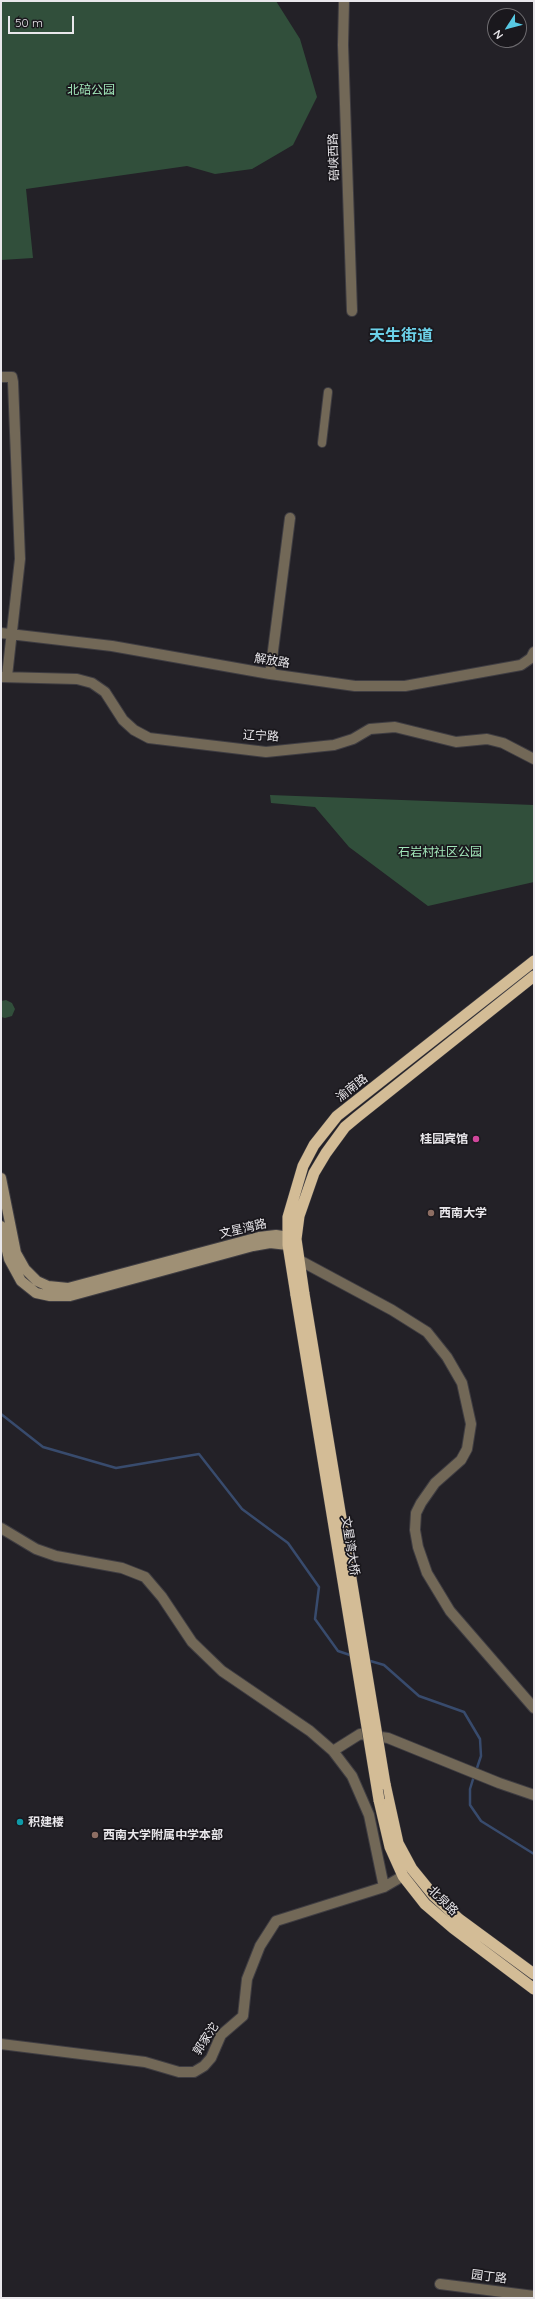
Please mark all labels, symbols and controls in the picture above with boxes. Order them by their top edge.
scale bar [10,8,76,34]
north arrow [487,8,527,48]
text: 50 m [15,15,43,30]
text: N [490,27,506,42]
park label: 北碚公园 [67,83,115,97]
street label: 碚峡西路 [326,133,342,181]
district label: 天生街道 [369,326,433,346]
street label: 解放路 [253,651,291,671]
street label: 辽宁路 [243,728,279,744]
park label: 石岩村社区公园 [398,845,482,859]
street label: 渝南路 [333,1071,371,1105]
place label: 桂园宾馆 [420,1132,468,1146]
marker: 桂园宾馆 [471,1134,481,1144]
place label: 西南大学 [439,1206,487,1220]
marker: 西南大学 [426,1208,436,1218]
street label: 文星湾路 [218,1217,268,1241]
street label: 文星湾大桥 [338,1515,362,1577]
place label: 积建楼 [28,1815,64,1829]
marker: 积建楼 [15,1817,25,1827]
place label: 西南大学附属中学本部 [103,1828,223,1842]
marker: 西南大学附属中学本部 [90,1830,100,1840]
street label: 北泉路 [425,1883,461,1919]
street label: 郭家沱 [190,2020,222,2058]
street label: 园丁路 [470,2268,508,2286]

